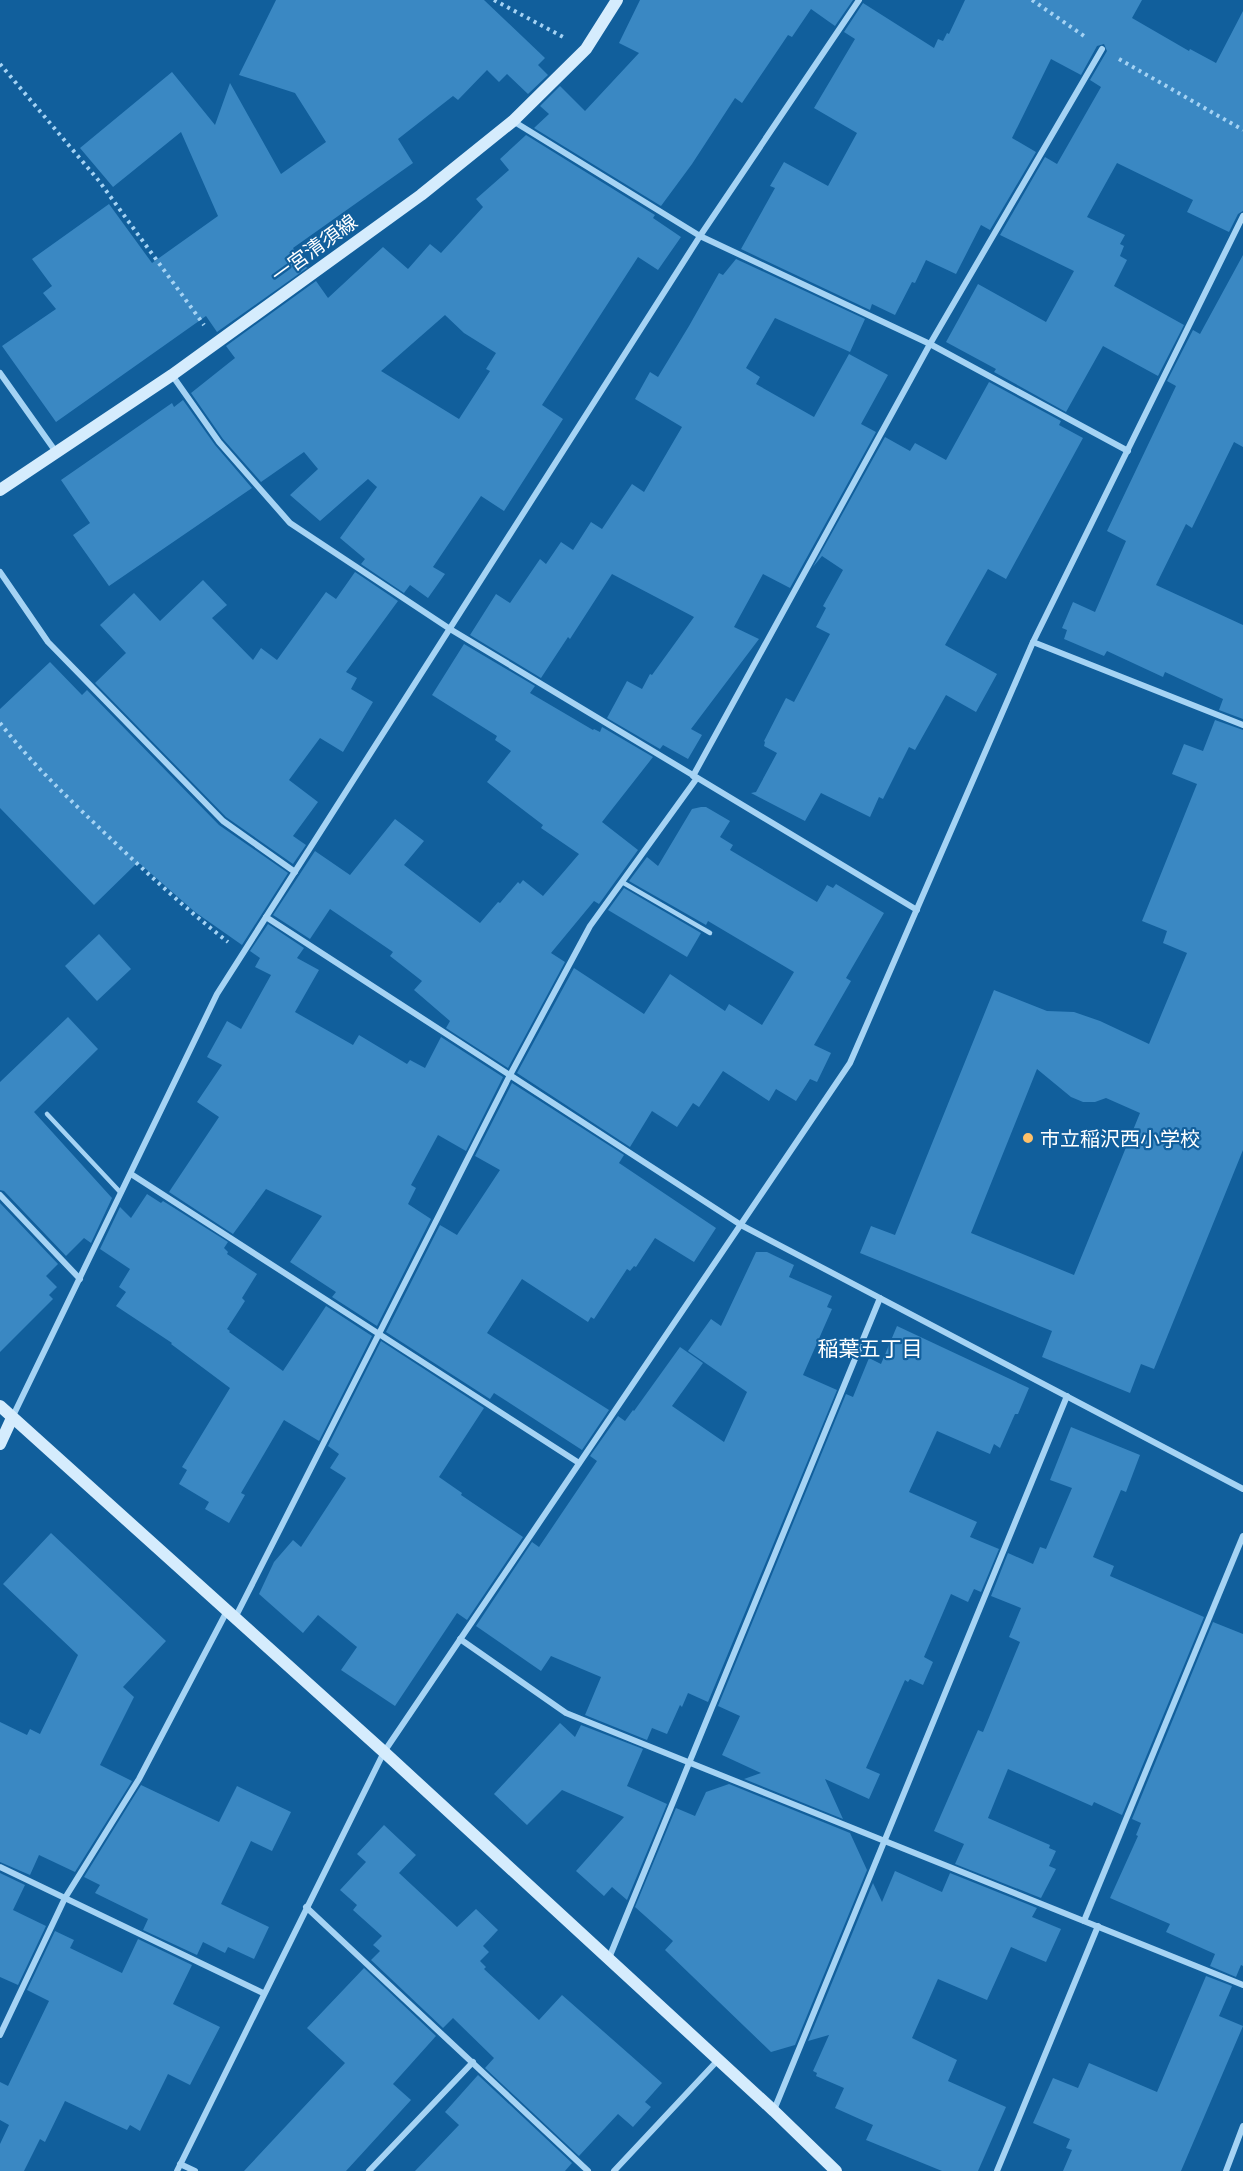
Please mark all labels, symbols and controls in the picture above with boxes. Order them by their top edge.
street label: 一宮清須線 [266,208,362,288]
place label: 市立稲沢西小学校 [1040,1125,1200,1152]
marker: 市立稲沢西小学校 [1021,1131,1035,1145]
district label: 稲葉五丁目 [818,1334,923,1362]

